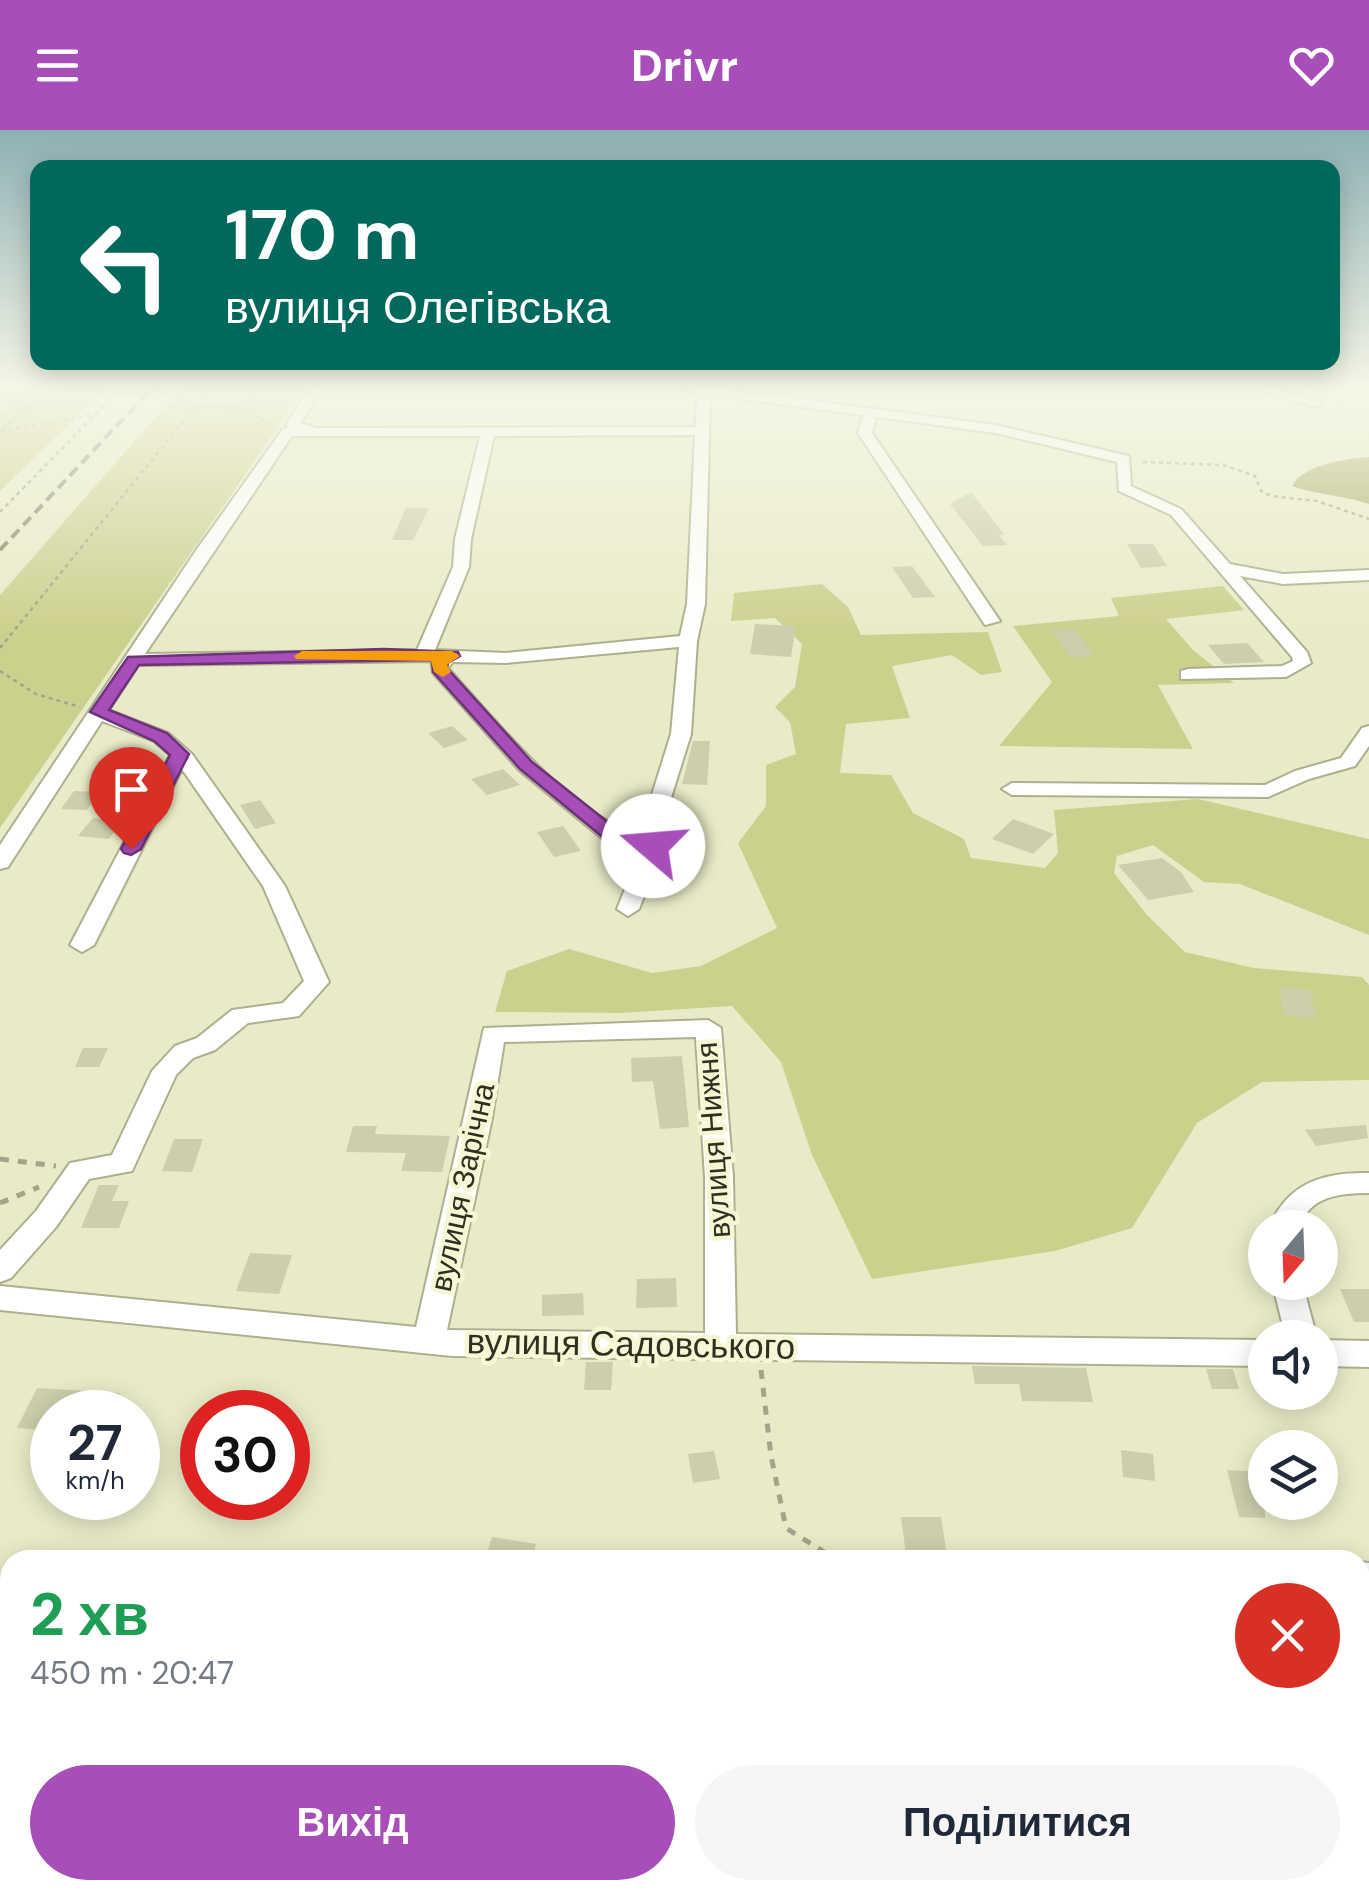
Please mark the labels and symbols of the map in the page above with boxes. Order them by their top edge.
pin [89,747,174,850]
position arrow [601,794,705,898]
street label: вулиця Нижня [687,1041,739,1239]
street label: вулиця Зарічна [421,1079,503,1295]
north arrow [1248,1210,1338,1300]
street label: вулиця Садовського [466,1318,796,1370]
speed limit sign: 30 [180,1390,310,1520]

